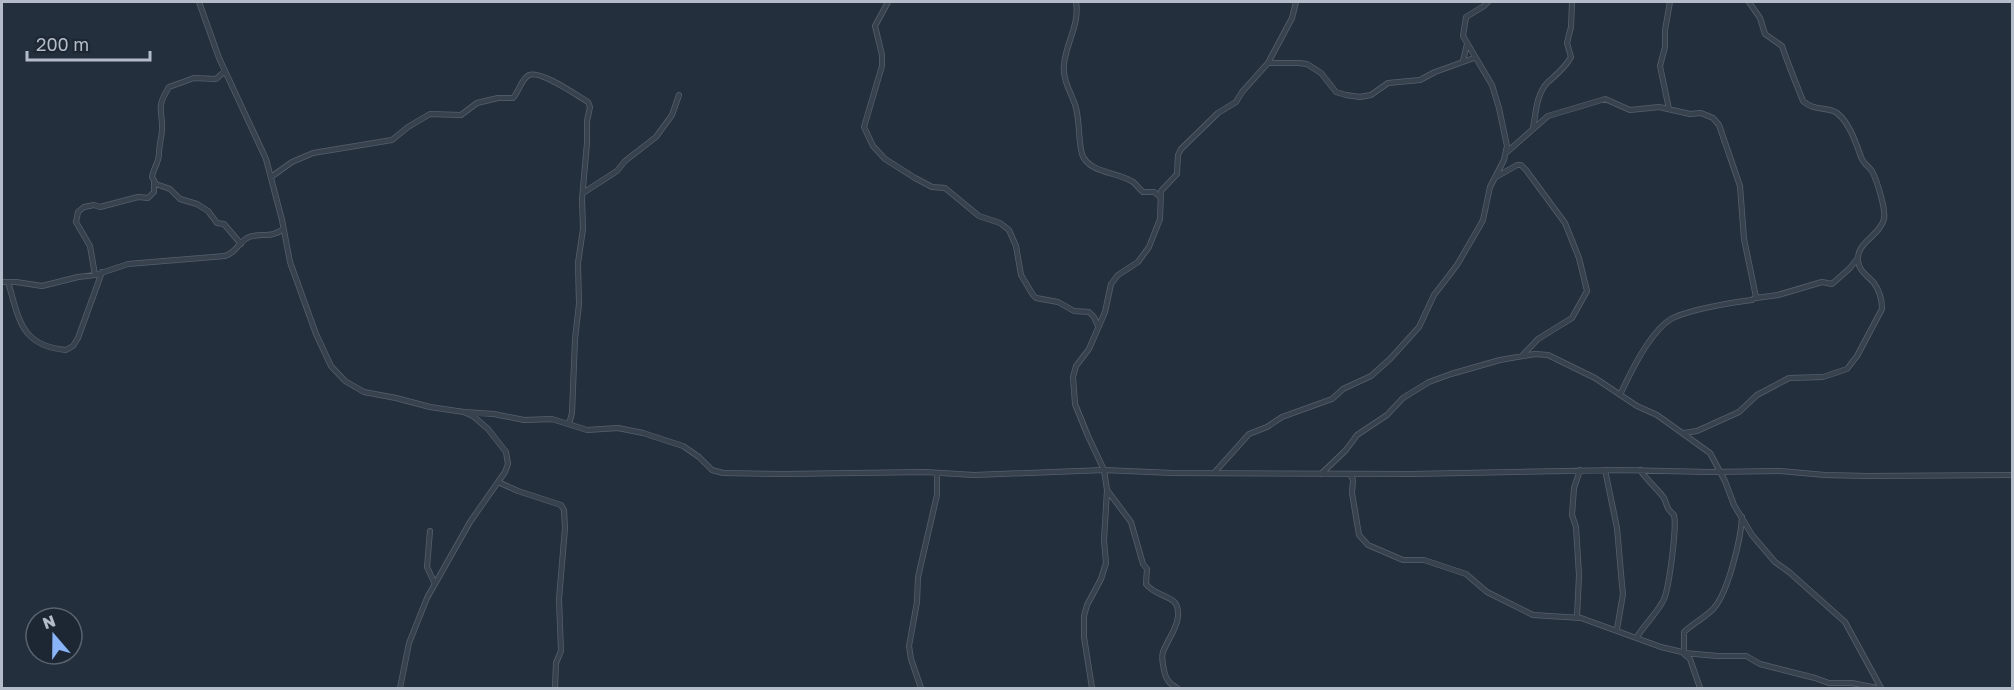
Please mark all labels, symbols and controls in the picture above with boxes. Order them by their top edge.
scale bar [27,24,150,62]
text: 200 m [36,33,89,55]
north arrow [24,606,84,666]
text: N [40,610,58,633]

